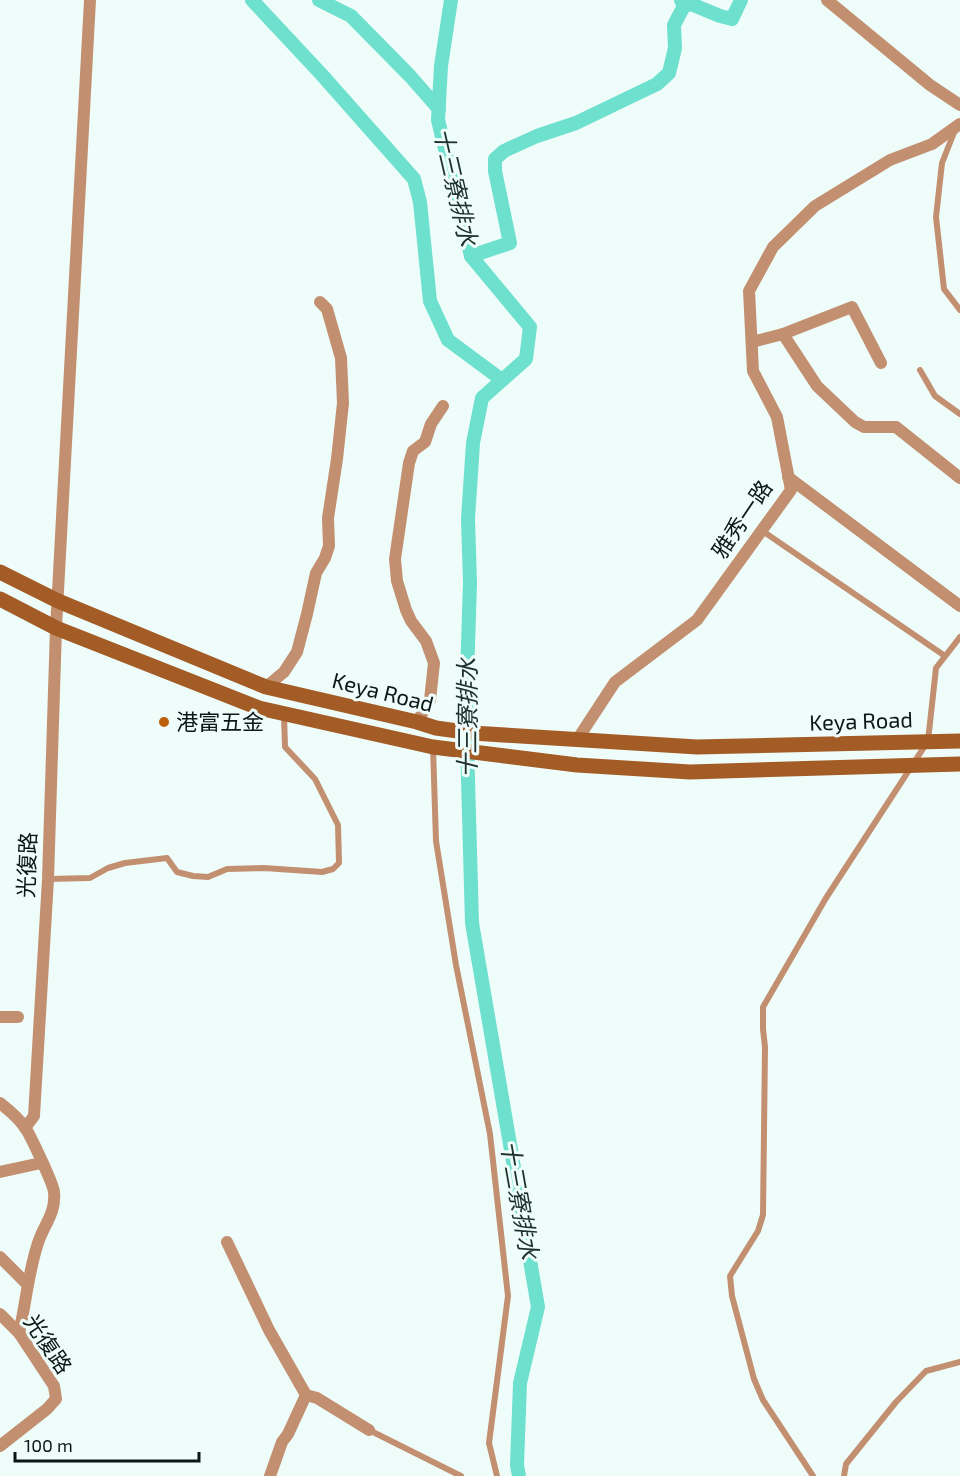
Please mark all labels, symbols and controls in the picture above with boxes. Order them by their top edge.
water label: 十三寮排水 [429,125,484,249]
street label: 雅秀一路 [706,475,777,562]
water label: 十三寮排水 [452,657,481,778]
street label: Keya Road [330,666,437,716]
street label: Keya Road [809,705,913,735]
place label: 港富五金 [176,708,264,734]
marker: 港富五金 [157,715,171,729]
street label: 光復路 [12,832,40,898]
water label: 十三寮排水 [496,1138,545,1262]
street label: 光復路 [20,1309,78,1378]
scale bar [15,1425,200,1463]
text: 100 m [24,1434,73,1456]

